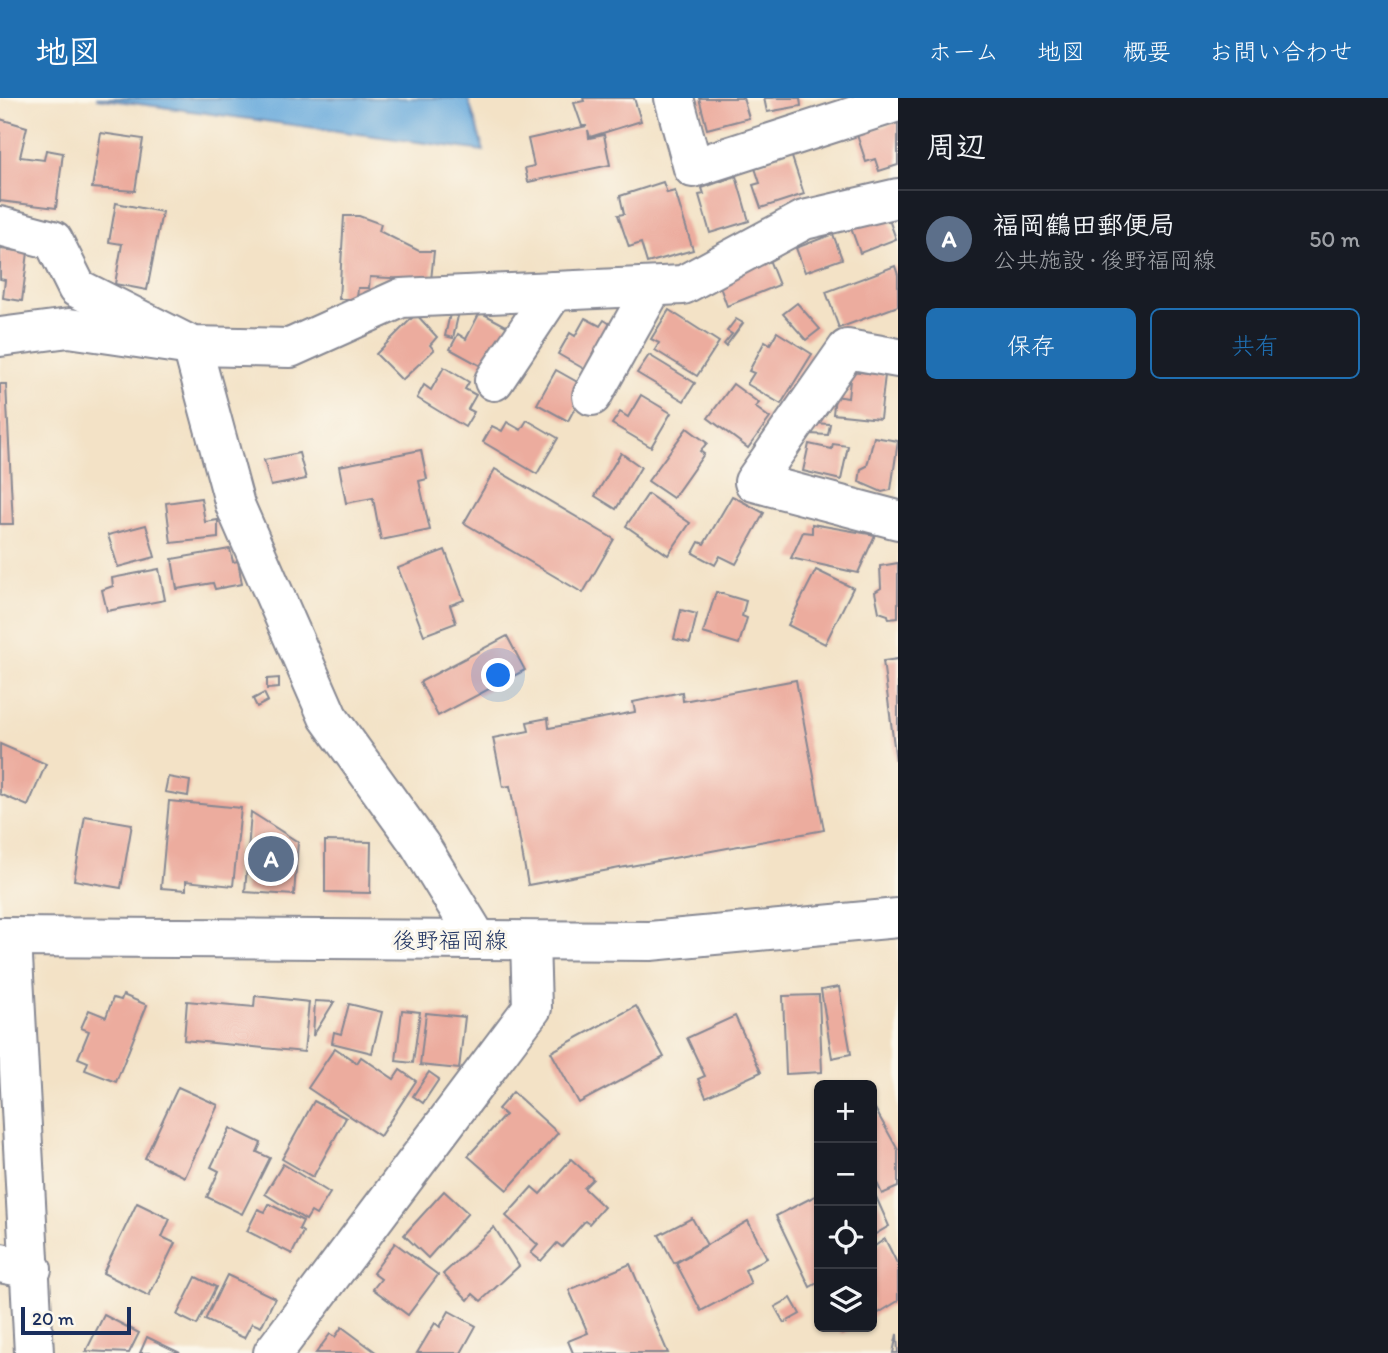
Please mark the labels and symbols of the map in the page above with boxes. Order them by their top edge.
your location [481,658,515,692]
pin: A [248,833,294,885]
street label: 後野福岡線 [393,926,508,954]
scale bar [21,1304,131,1336]

